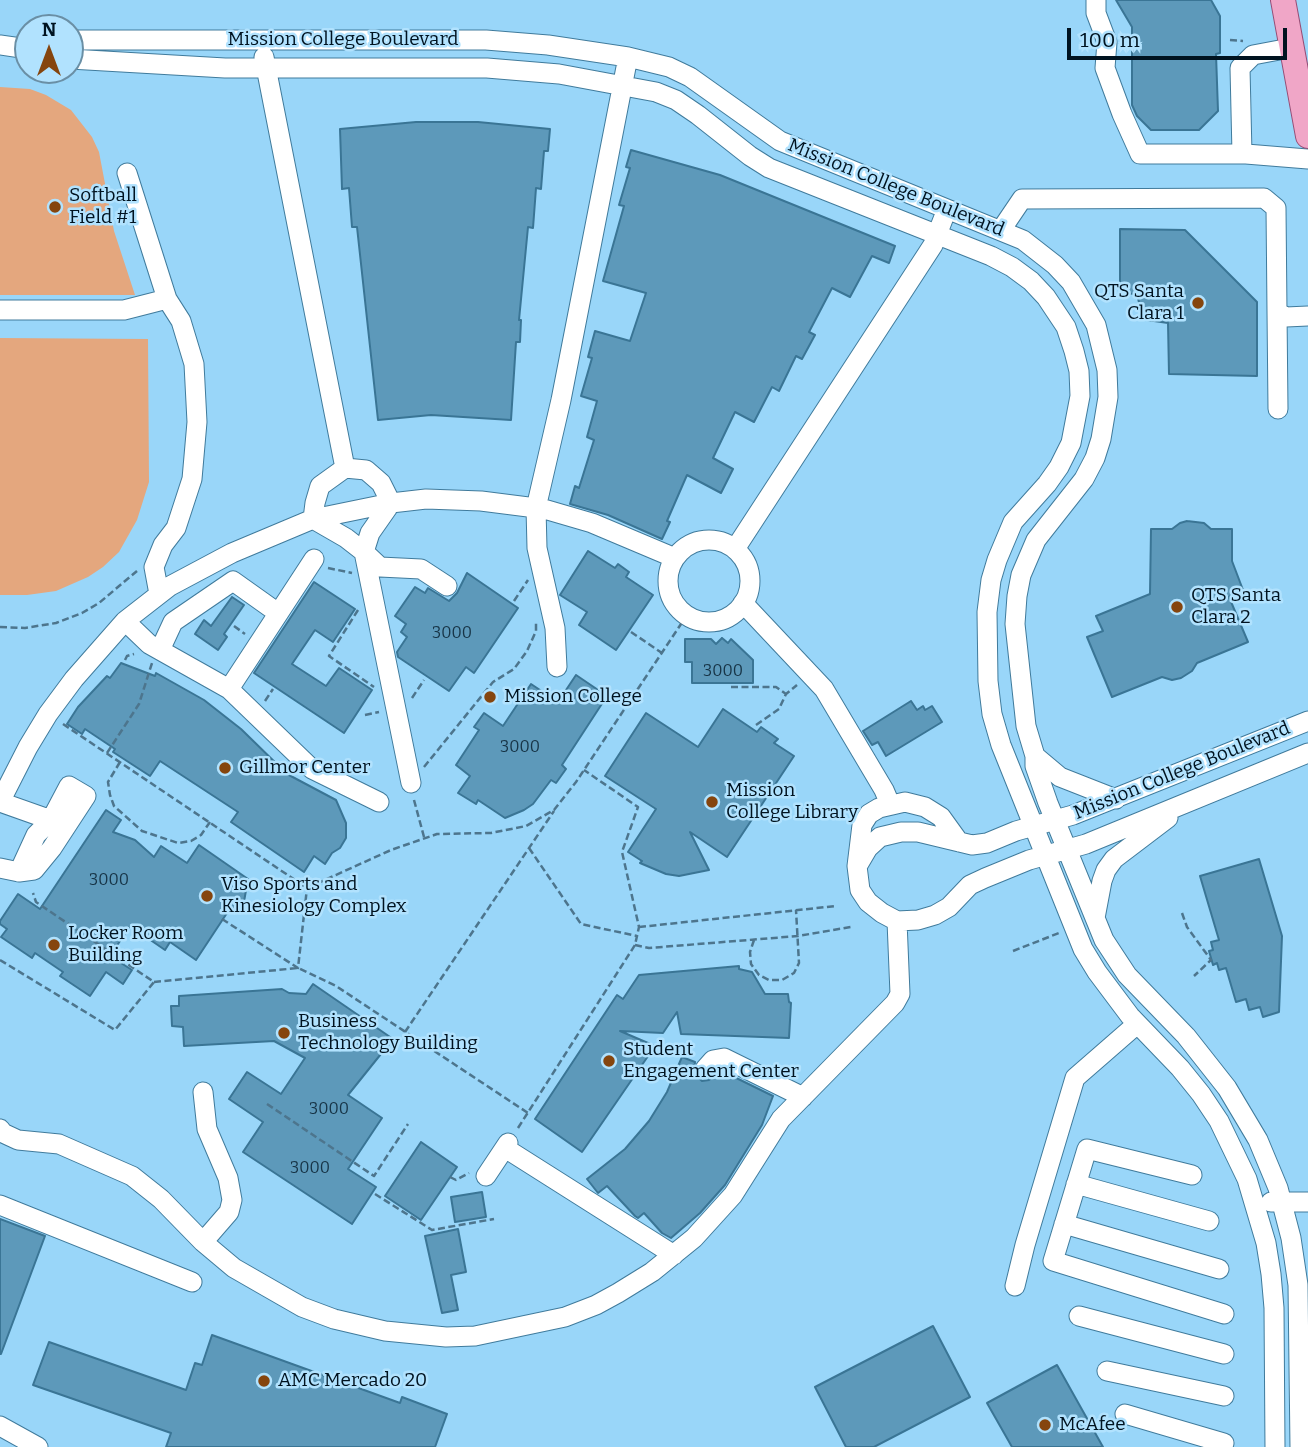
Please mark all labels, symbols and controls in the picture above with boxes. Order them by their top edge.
north arrow [14,14,84,84]
scale bar [1070,14,1290,58]
text: N [42,18,56,41]
text: 100 m [1080,27,1140,53]
street label: Mission College Boulevard [227,29,459,51]
street label: Mission College Boulevard [785,134,1007,242]
place label: Softball Field #1 [69,185,137,229]
marker: Softball Field #1 [47,199,63,215]
place label: QTS Santa Clara 1 [1094,281,1184,325]
marker: QTS Santa Clara 1 [1190,295,1206,311]
place label: QTS Santa Clara 2 [1191,585,1281,629]
marker: QTS Santa Clara 2 [1169,599,1185,615]
house number: 3000 [432,624,472,644]
house number: 3000 [703,662,743,682]
place label: Mission College [504,686,642,708]
marker: Mission College [482,689,498,705]
street label: Mission College Boulevard [1071,717,1293,825]
house number: 3000 [500,738,540,758]
place label: Gillmor Center [239,757,370,779]
marker: Gillmor Center [217,760,233,776]
place label: Mission College Library [726,780,858,824]
marker: Mission College Library [704,794,720,810]
house number: 3000 [89,871,129,891]
place label: Viso Sports and Kinesiology Complex [221,874,406,918]
marker: Viso Sports and Kinesiology Complex [199,888,215,904]
place label: Locker Room Building [68,923,183,967]
marker: Locker Room Building [46,937,62,953]
place label: Business Technology Building [298,1011,478,1055]
marker: Business Technology Building [276,1025,292,1041]
place label: Student Engagement Center [623,1039,799,1083]
marker: Student Engagement Center [601,1053,617,1069]
house number: 3000 [309,1100,349,1120]
house number: 3000 [290,1159,330,1179]
place label: AMC Mercado 20 [278,1370,427,1392]
marker: AMC Mercado 20 [256,1373,272,1389]
place label: McAfee [1059,1414,1126,1436]
marker: McAfee [1037,1417,1053,1433]

